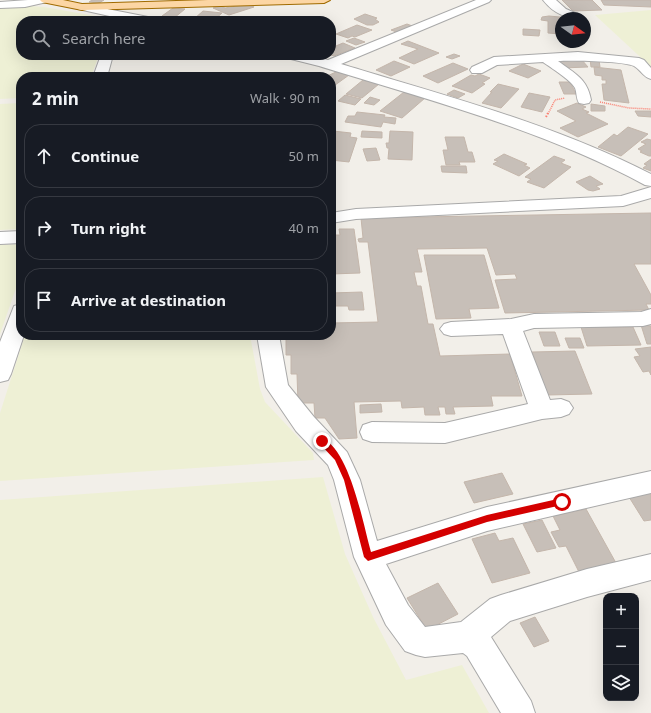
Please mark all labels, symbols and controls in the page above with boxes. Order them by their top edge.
north arrow [555,12,591,48]
search box [16,16,336,60]
icon: search [30,27,52,49]
text: Search here [62,28,145,48]
text: 2 min [32,87,79,110]
text: Walk · 90 m [250,89,320,107]
icon: ahead [33,145,55,167]
text: Continue [71,146,139,166]
text: 50 m [289,147,319,165]
icon: right [33,217,55,239]
text: Turn right [71,218,146,238]
text: 40 m [289,219,319,237]
icon: arrive [33,289,55,311]
text: Arrive at destination [71,290,226,310]
route end [313,432,331,450]
route start [553,493,571,511]
map controls [603,593,639,701]
button: + [603,593,639,629]
button: − [603,629,639,665]
button: layers [603,665,639,701]

